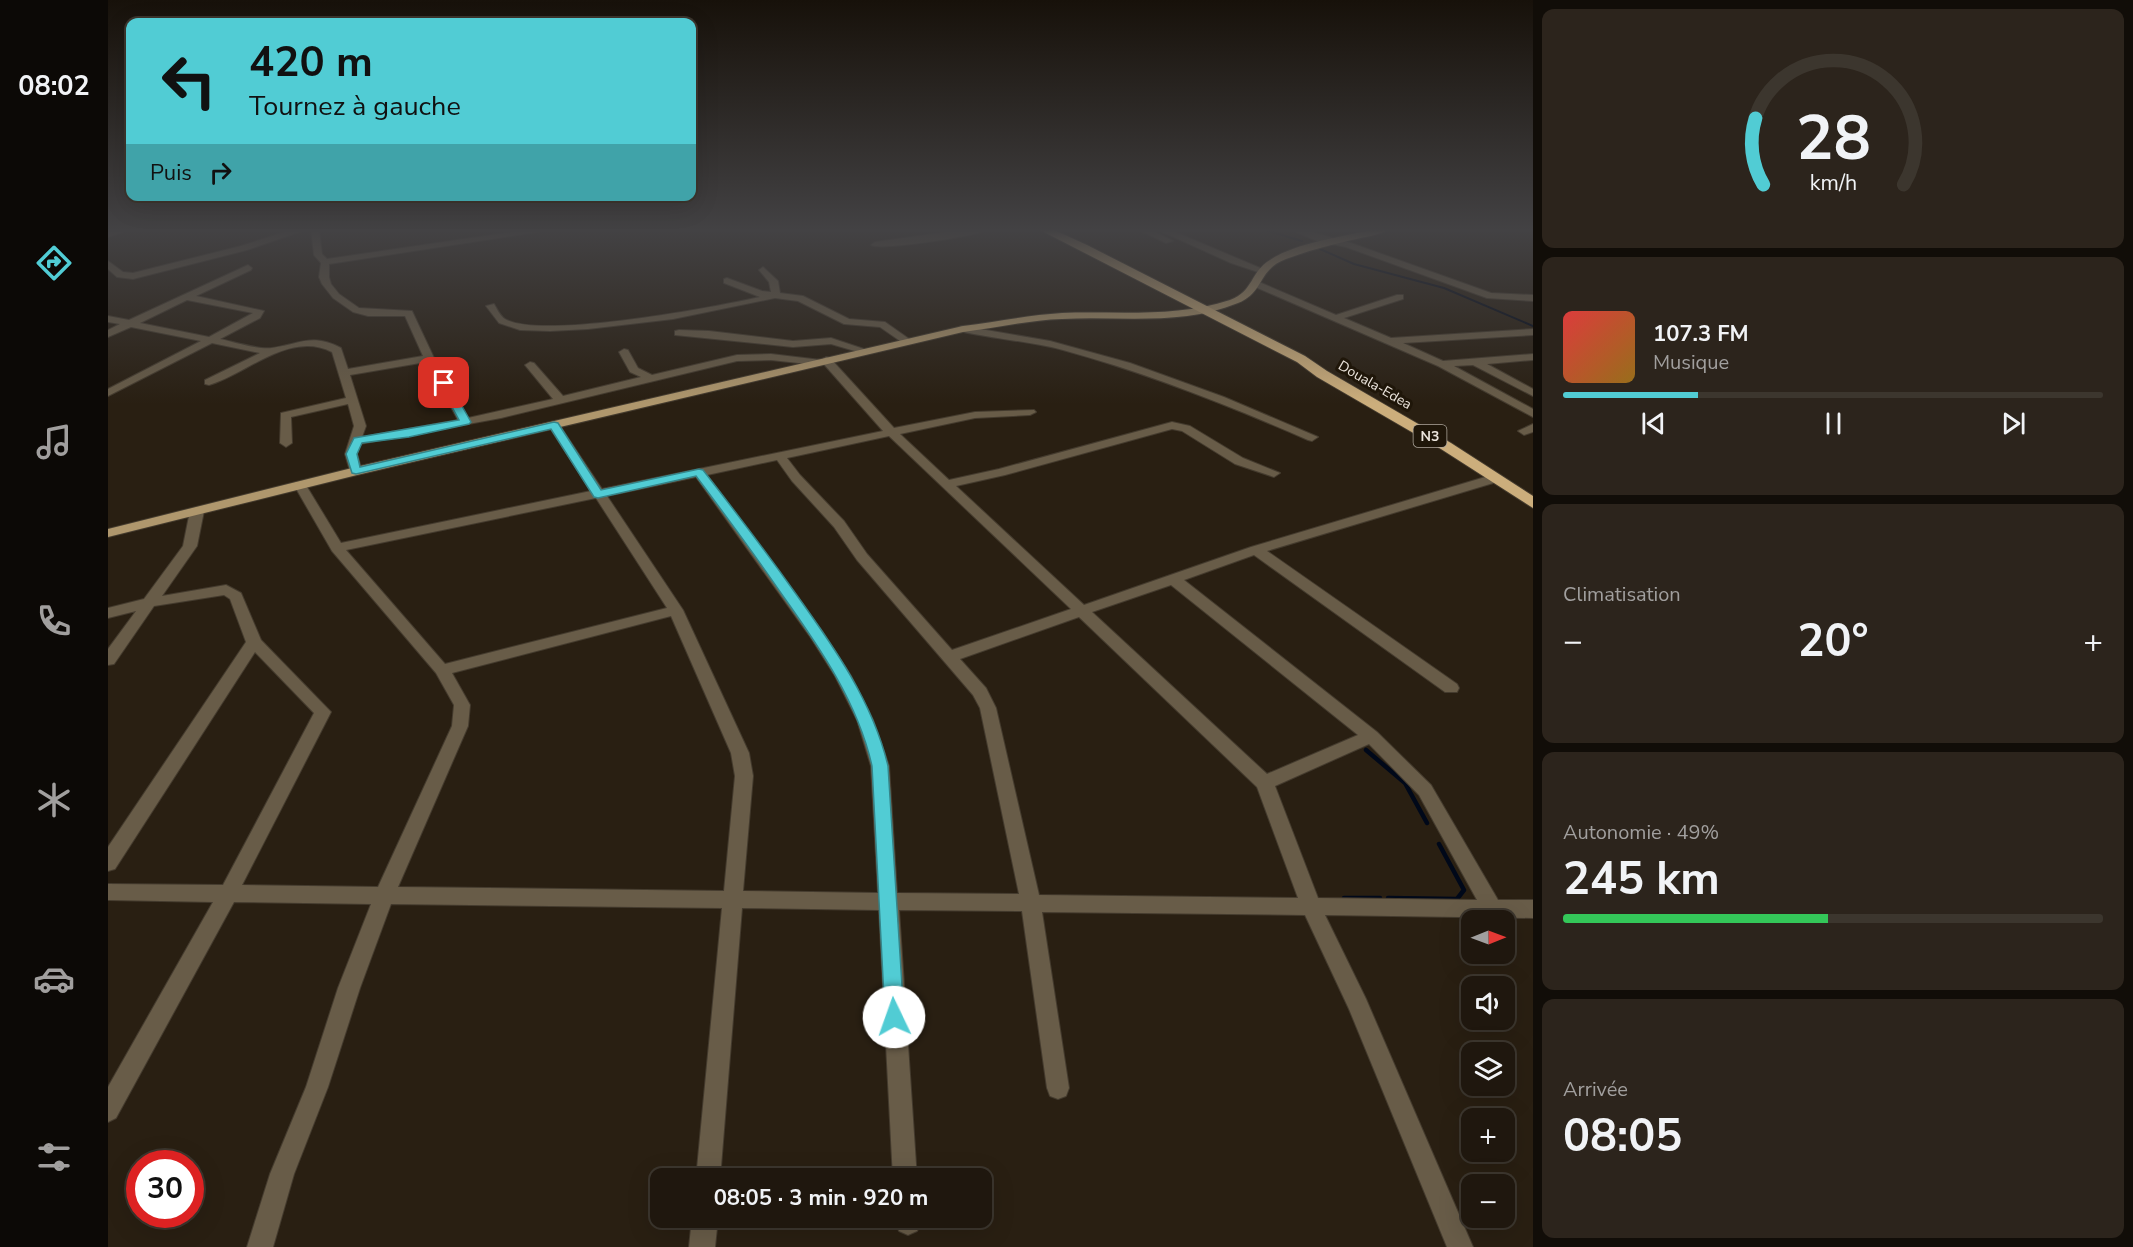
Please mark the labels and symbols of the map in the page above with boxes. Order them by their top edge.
street label: Douala-Edea [1335,356,1415,414]
pin [418,357,469,408]
road number: N3 [1414,425,1446,447]
north arrow [1461,910,1515,964]
position arrow [862,985,926,1049]
speed limit sign: 30 [126,1150,204,1228]

